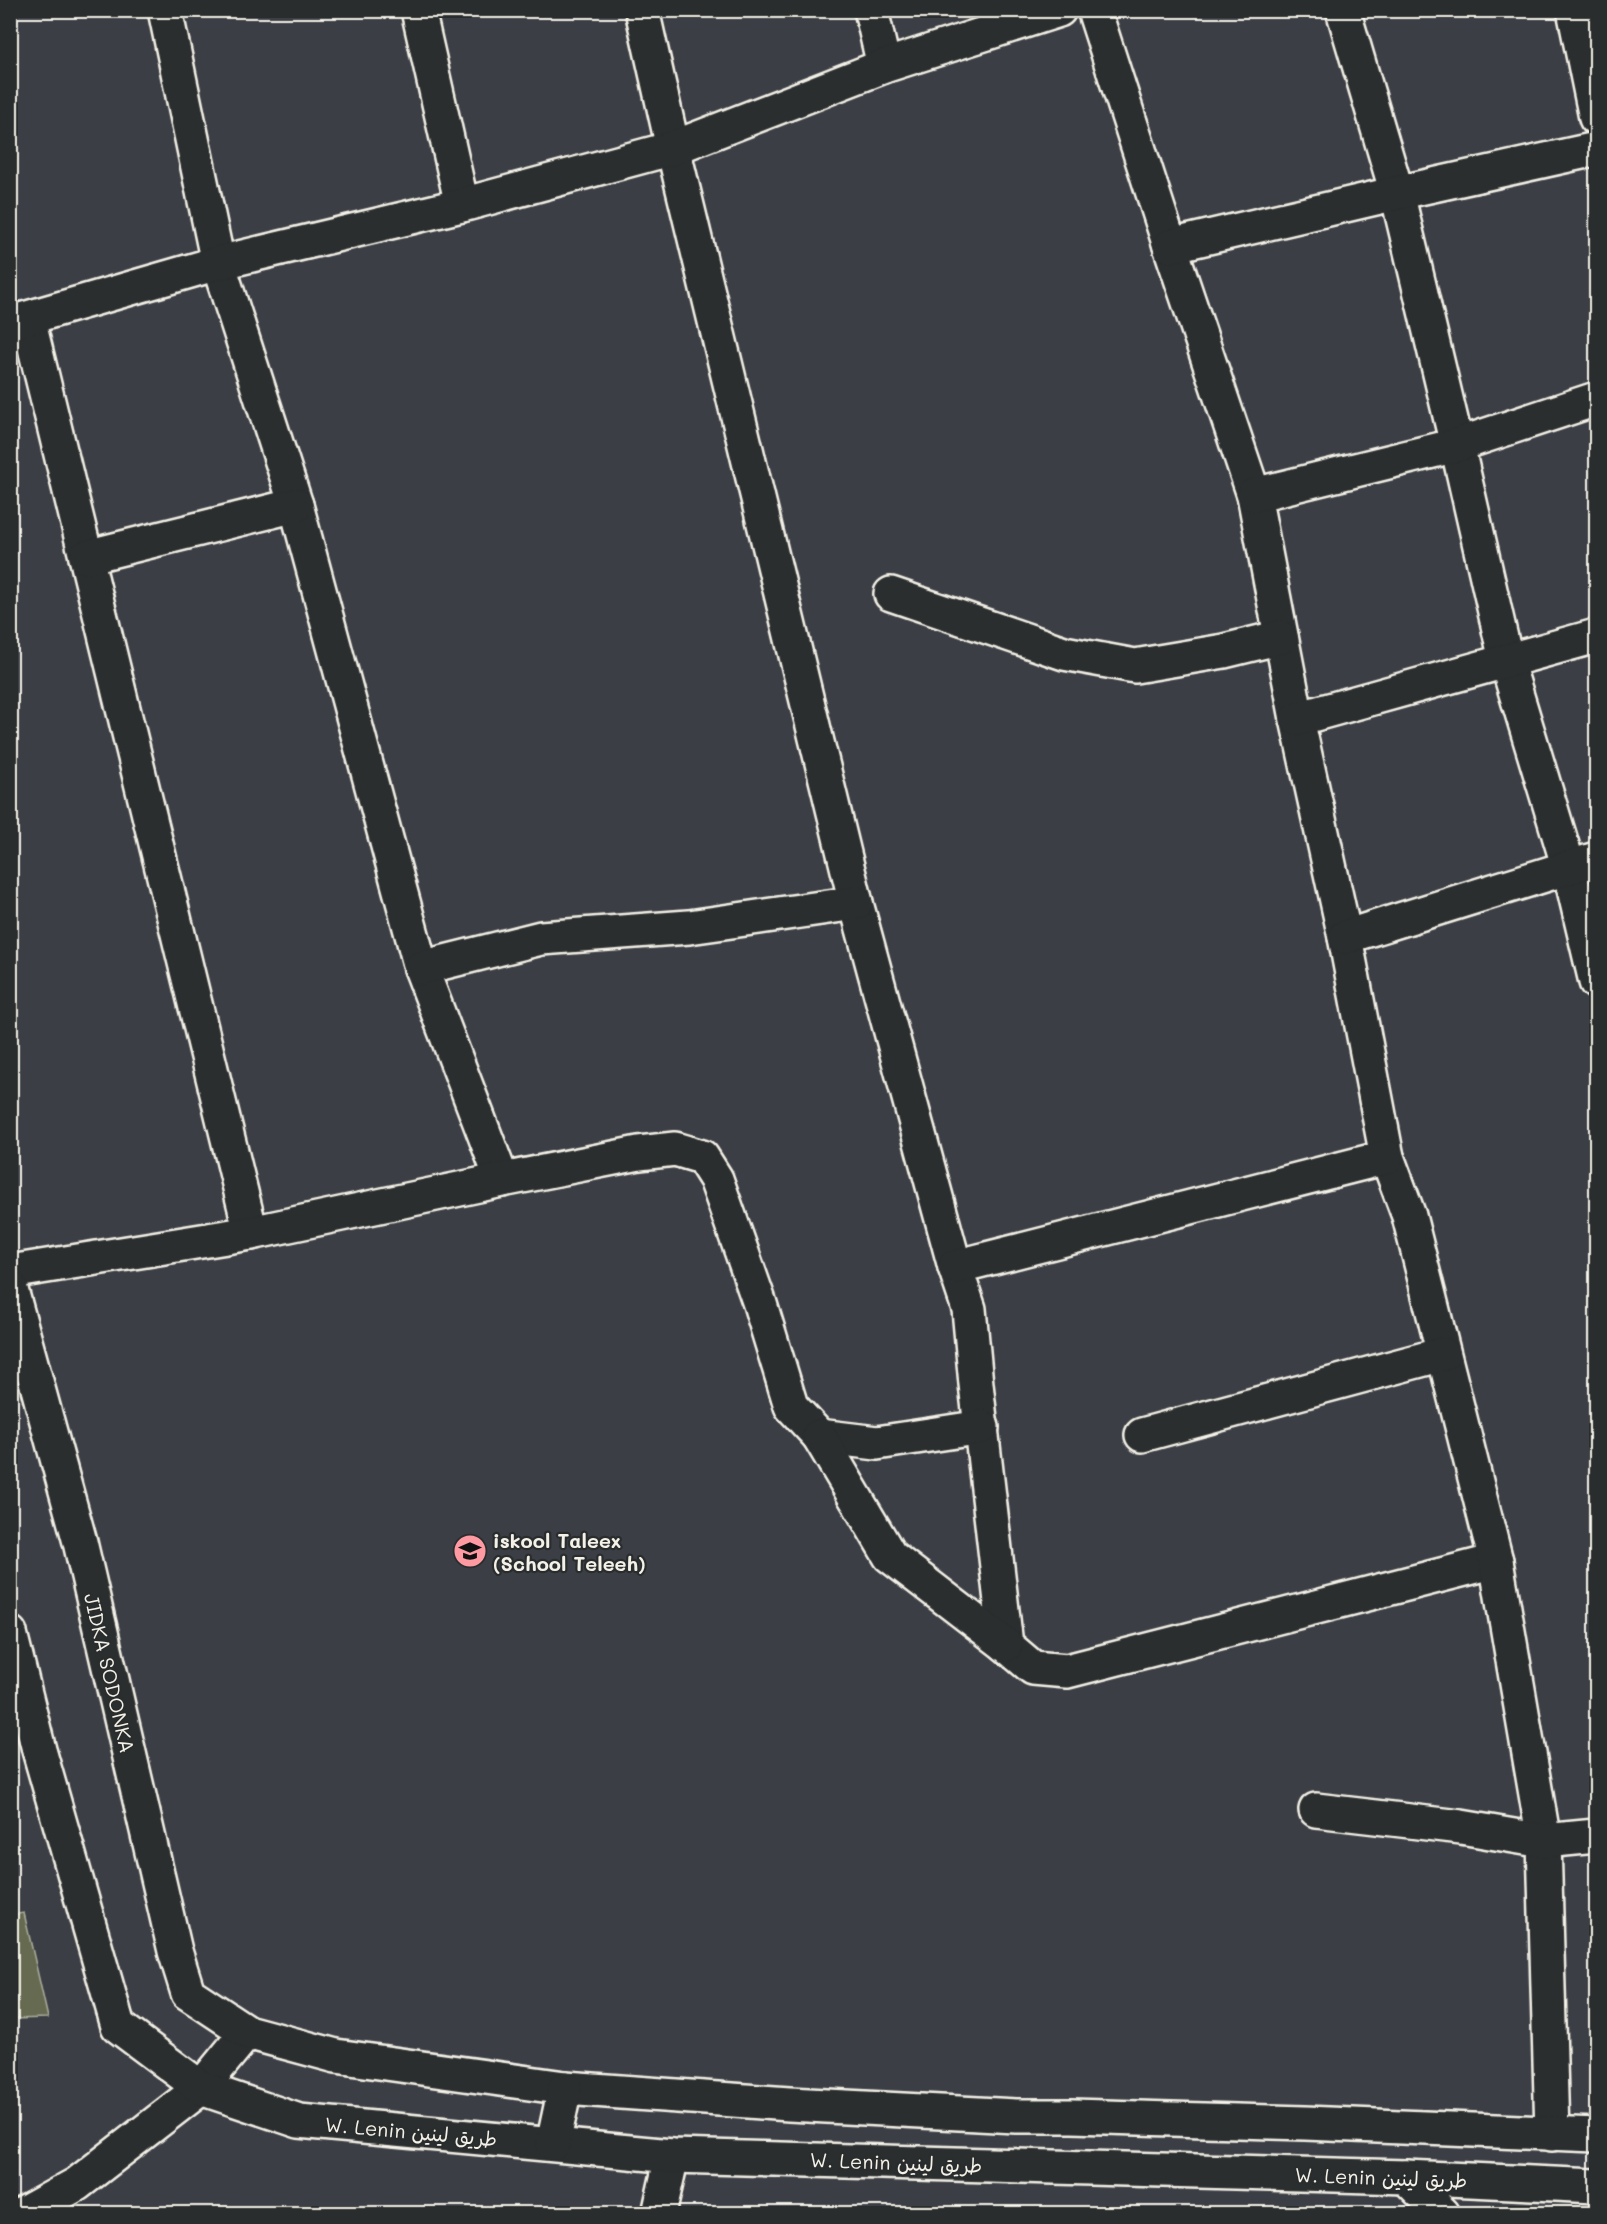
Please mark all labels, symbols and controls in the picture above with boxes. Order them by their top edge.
place label: iskool Taleex (School Teleeh) [493,1527,646,1576]
school or university icon: iskool Taleex (School Teleeh) [452,1533,488,1569]
street label: JIDKA SODONKA [79,1591,141,1755]
street label: W. Lenin طريق لينين [324,2111,498,2151]
street label: W. Lenin طريق لينين [809,2146,983,2178]
street label: W. Lenin طريق لينين [1294,2161,1468,2193]

